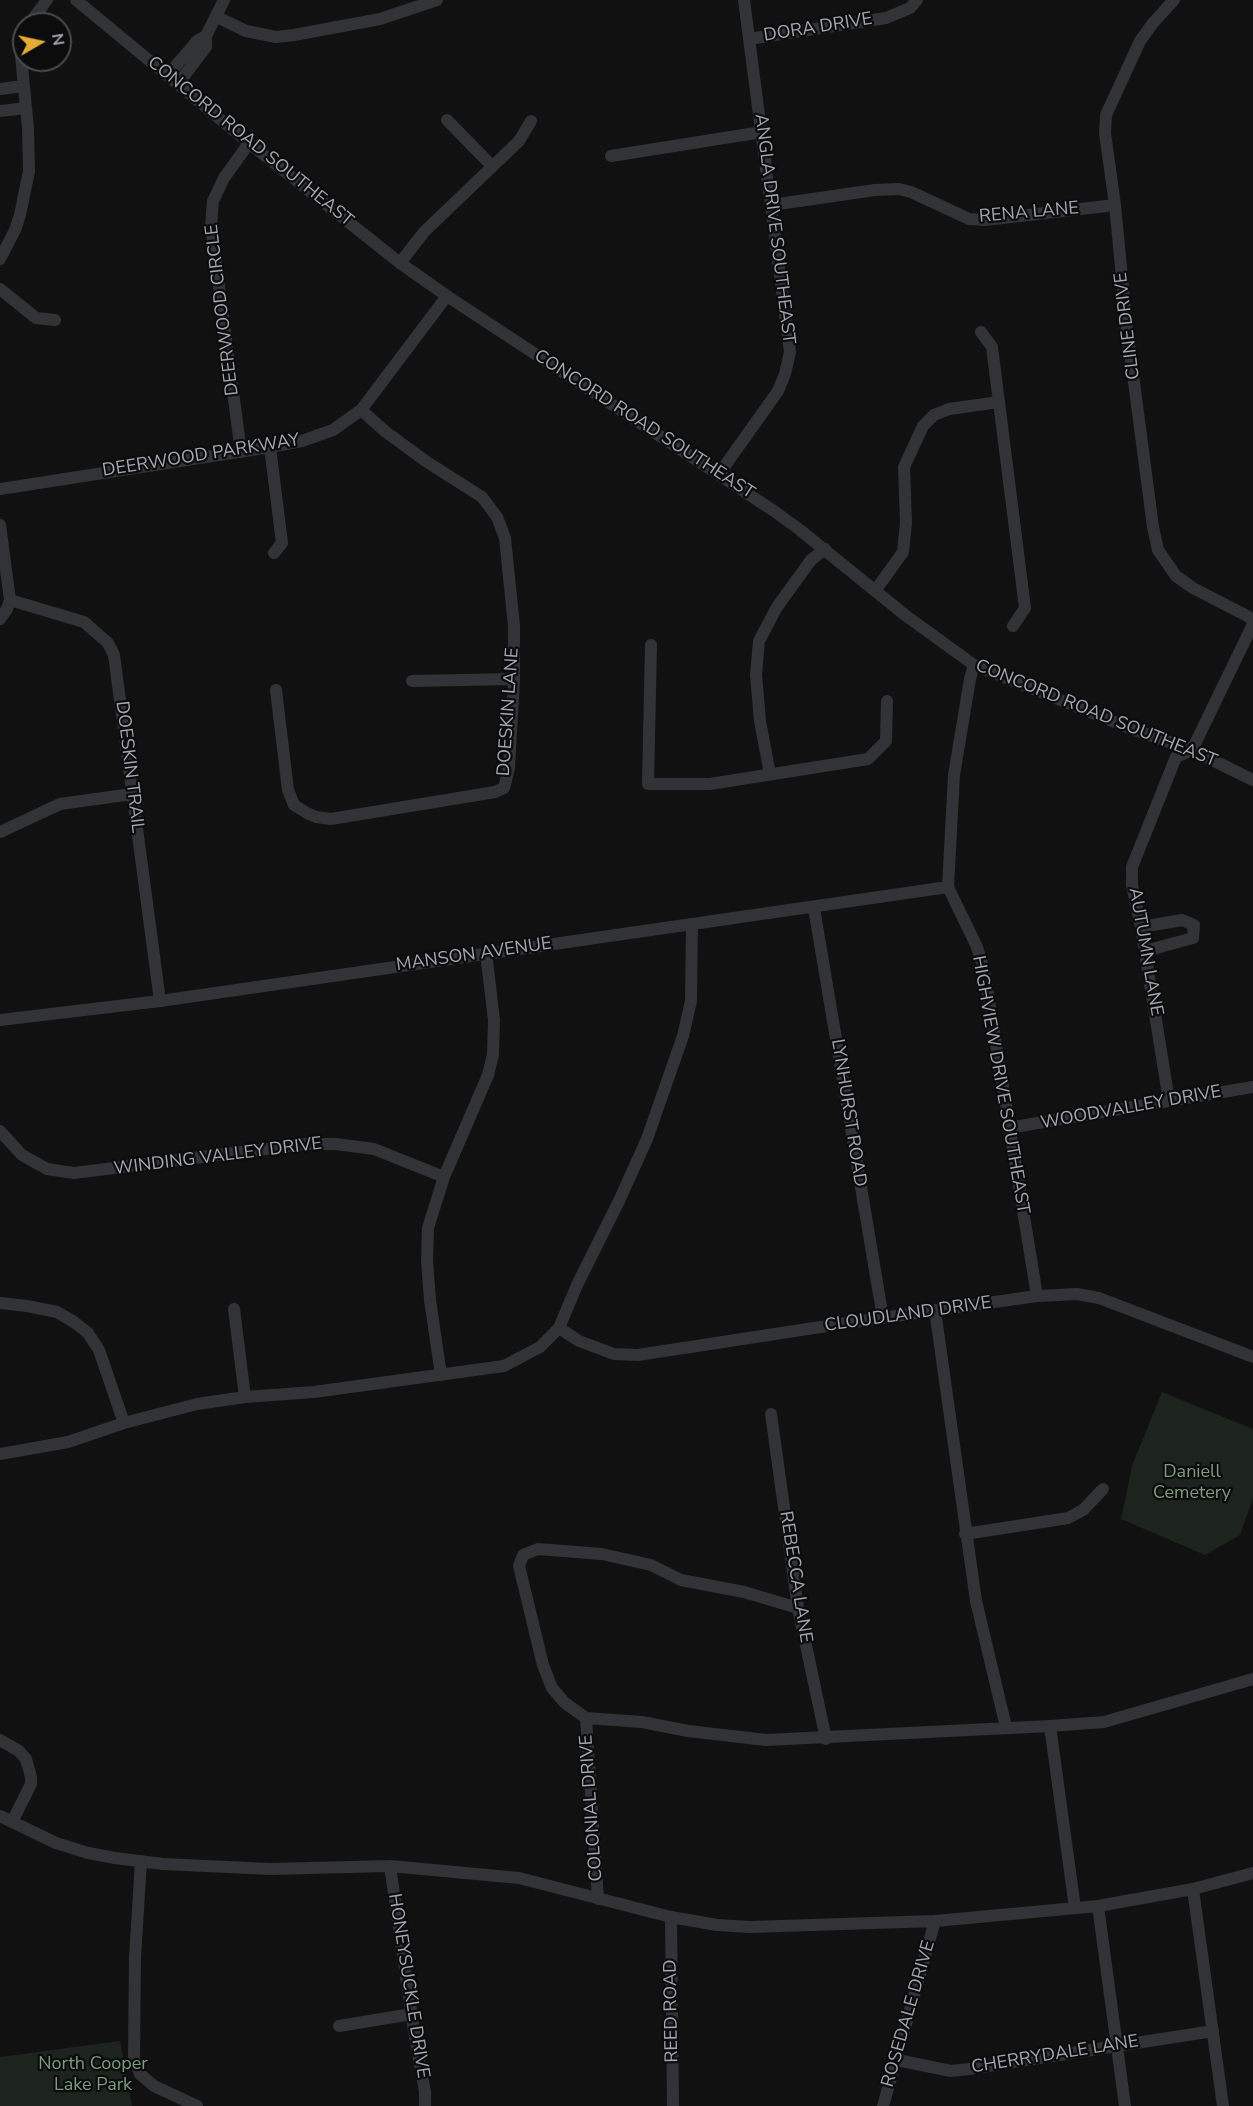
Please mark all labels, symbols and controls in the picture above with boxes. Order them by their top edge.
street label: DORA DRIVE [762,9,874,47]
north arrow [12,12,72,72]
text: N [46,32,70,47]
street label: CONCORD ROAD SOUTHEAST [143,52,357,232]
street label: ANGLA DRIVE SOUTHEAST [749,113,799,345]
street label: RENA LANE [978,198,1080,228]
street label: DEERWOOD CIRCLE [202,223,244,397]
street label: CLINE DRIVE [1111,271,1145,381]
street label: CONCORD ROAD SOUTHEAST [530,346,758,504]
street label: DEERWOOD PARKWAY [101,430,301,482]
street label: DOESKIN LANE [494,647,524,777]
street label: CONCORD ROAD SOUTHEAST [972,656,1220,772]
street label: DOESKIN TRAIL [110,700,148,834]
street label: AUTUMN LANE [1123,886,1167,1018]
street label: MANSON AVENUE [395,933,553,977]
street label: HIGHVIEW DRIVE SOUTHEAST [967,954,1033,1216]
street label: LYNHURST ROAD [826,1038,870,1188]
street label: WOODVALLEY DRIVE [1039,1081,1223,1135]
street label: WINDING VALLEY DRIVE [113,1134,323,1180]
street label: CLOUDLAND DRIVE [823,1293,993,1337]
park label: Daniell Cemetery [1153,1462,1231,1504]
street label: REBECCA LANE [774,1510,816,1644]
street label: COLONIAL DRIVE [576,1734,608,1882]
street label: HONEYSUCKLE DRIVE [383,1892,433,2080]
street label: ROSEDALE DRIVE [878,1938,940,2090]
street label: REED ROAD [660,1959,684,2063]
street label: CHERRYDALE LANE [970,2031,1140,2079]
park label: North Cooper Lake Park [38,2054,148,2096]

